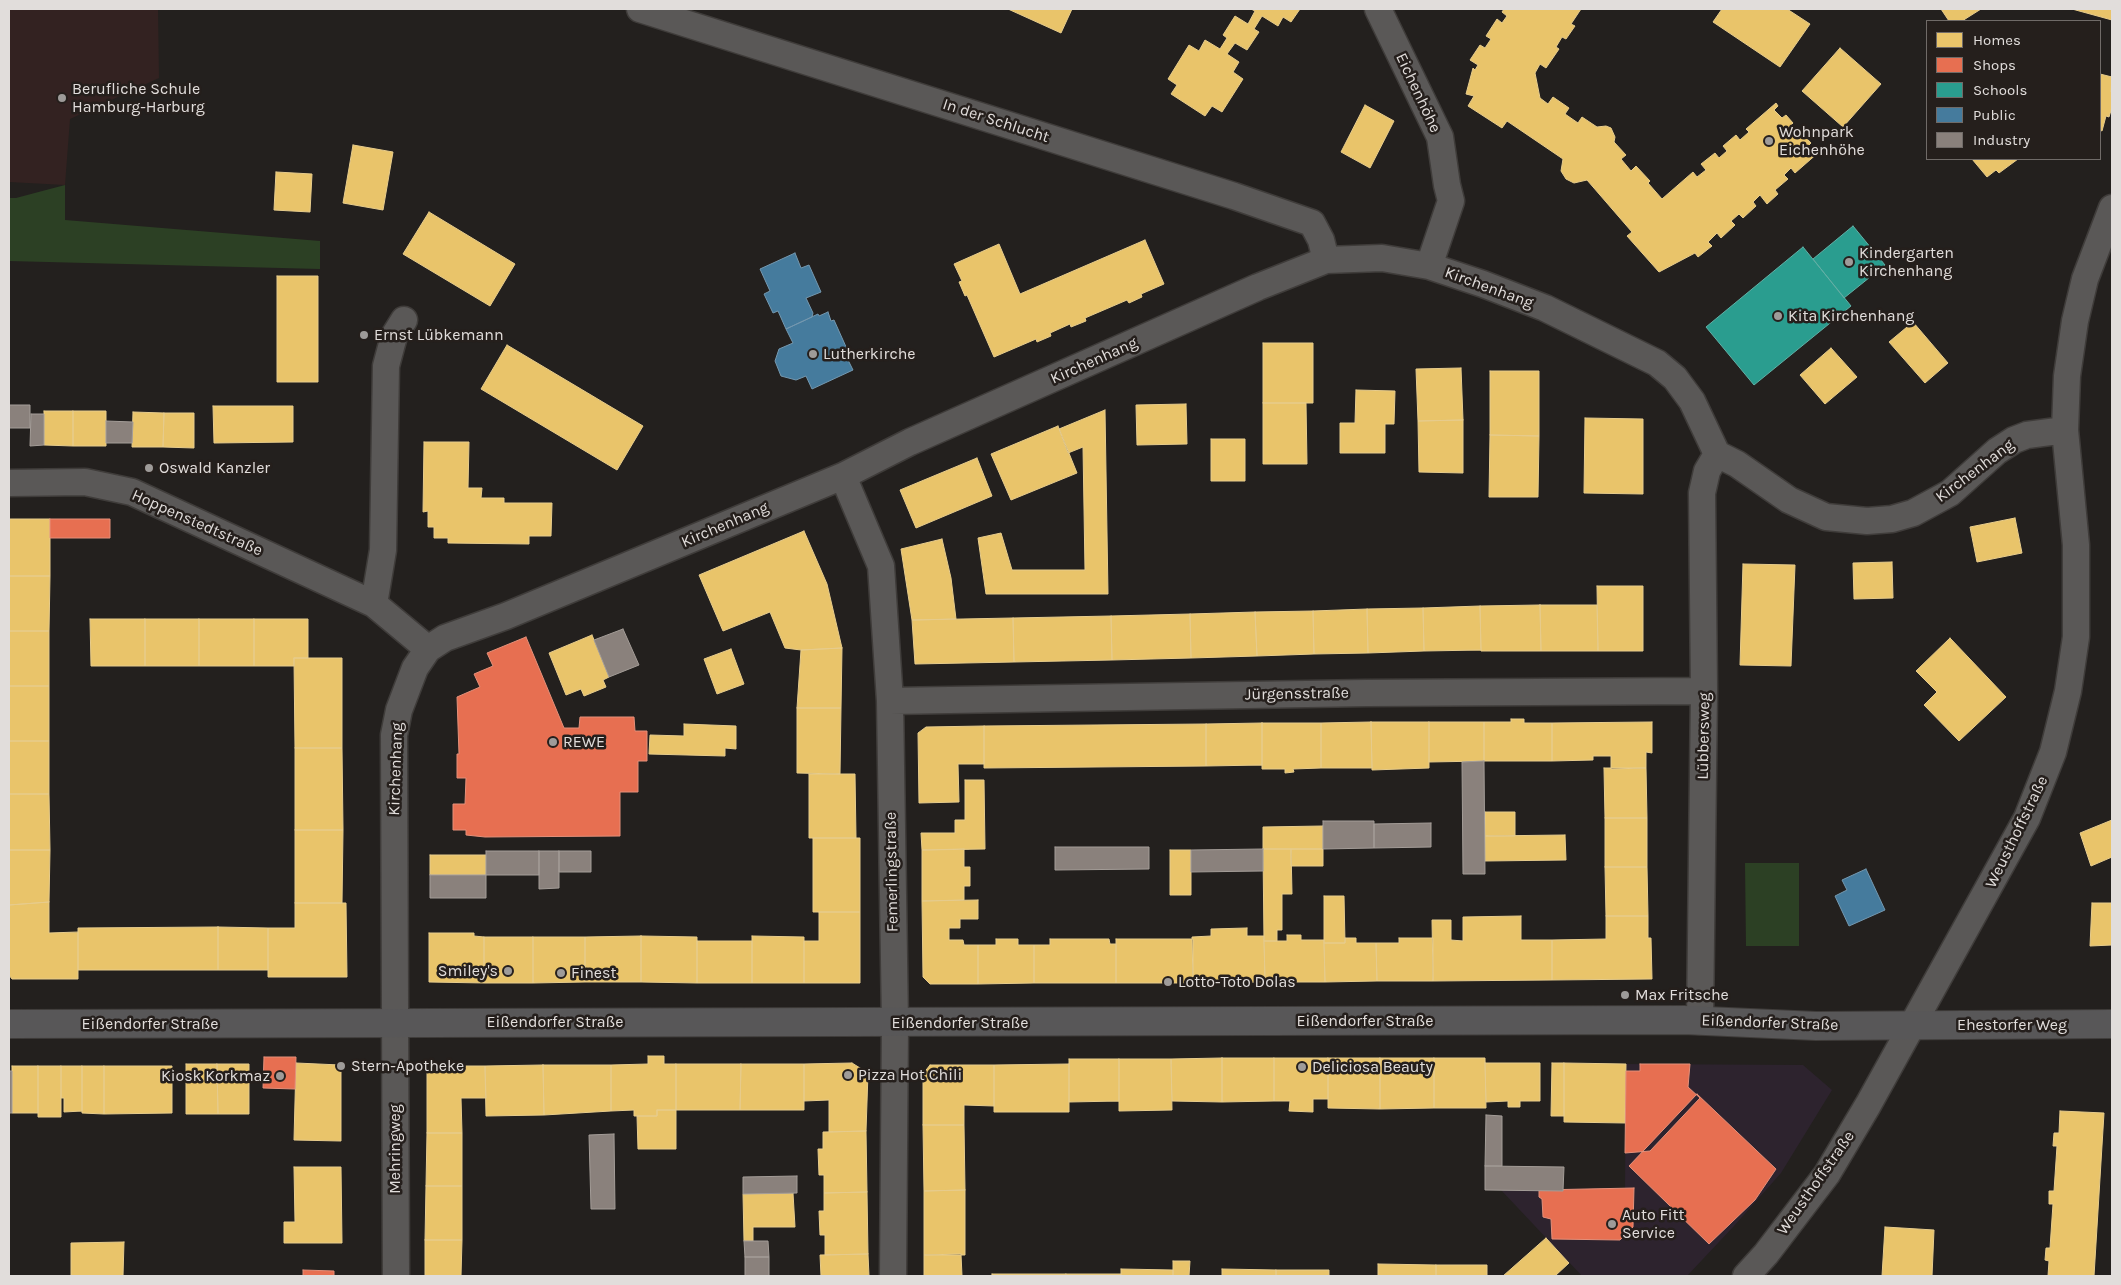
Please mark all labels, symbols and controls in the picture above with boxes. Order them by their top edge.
legend [1926,20,2101,160]
text: Homes [1973,31,2021,49]
street label: Eichenhöhe [1391,50,1445,136]
text: Shops [1973,56,2016,74]
place label: Berufliche Schule Hamburg-Harburg [72,79,205,117]
text: Schools [1973,81,2027,99]
marker: Berufliche Schule Hamburg-Harburg [56,92,68,104]
street label: In der Schlucht [940,95,1052,147]
text: Public [1973,106,2016,124]
place label: Wohnpark Eichenhöhe [1779,122,1865,160]
text: Industry [1973,131,2030,149]
marker: Wohnpark Eichenhöhe [1763,135,1775,147]
place label: Kindergarten Kirchenhang [1859,243,1954,281]
marker: Kindergarten Kirchenhang [1843,256,1855,268]
street label: Kirchenhang [1442,263,1536,313]
place label: Kita Kirchenhang [1788,306,1914,326]
marker: Kita Kirchenhang [1772,310,1784,322]
place label: Ernst Lübkemann [374,325,504,345]
marker: Ernst Lübkemann [358,329,370,341]
street label: Kirchenhang [1048,333,1140,389]
place label: Lutherkirche [823,344,916,364]
marker: Lutherkirche [807,348,819,360]
street label: Kirchenhang [1932,435,2018,507]
place label: Oswald Kanzler [159,458,270,478]
marker: Oswald Kanzler [143,462,155,474]
street label: Hoppenstedtstraße [129,486,265,560]
street label: Kirchenhang [678,498,772,552]
street label: Jürgensstraße [1245,683,1349,705]
street label: Lübbersweg [1694,692,1714,780]
street label: Kirchenhang [385,722,407,816]
place label: REWE [563,732,605,752]
marker: REWE [547,736,559,748]
street label: Weusthoffstraße [1982,773,2052,891]
street label: Femerlingstraße [881,812,903,932]
place label: Smiley's [438,961,498,981]
place label: Finest [571,963,616,983]
marker: Smiley's [502,965,514,977]
marker: Finest [555,967,567,979]
place label: Lotto-Toto Dolas [1178,972,1296,992]
marker: Lotto-Toto Dolas [1162,976,1174,988]
place label: Max Fritsche [1635,985,1729,1005]
marker: Max Fritsche [1619,989,1631,1001]
street label: Eißendorfer Straße [1296,1011,1434,1031]
street label: Eißendorfer Straße [1701,1011,1839,1035]
street label: Eißendorfer Straße [486,1012,624,1032]
street label: Eißendorfer Straße [891,1013,1029,1033]
street label: Eißendorfer Straße [81,1014,219,1034]
street label: Ehestorfer Weg [1957,1015,2067,1035]
place label: Stern-Apotheke [351,1056,464,1076]
place label: Deliciosa Beauty [1312,1057,1433,1077]
marker: Stern-Apotheke [335,1060,347,1072]
marker: Deliciosa Beauty [1296,1061,1308,1073]
place label: Pizza Hot Chili [858,1065,962,1085]
place label: Kiosk Korkmaz [161,1066,270,1086]
marker: Pizza Hot Chili [842,1069,854,1081]
marker: Kiosk Korkmaz [274,1070,286,1082]
street label: Mehringweg [385,1104,405,1194]
street label: Weusthoffstraße [1773,1127,1859,1239]
place label: Auto Fitt Service [1622,1205,1685,1243]
marker: Auto Fitt Service [1606,1218,1618,1230]

